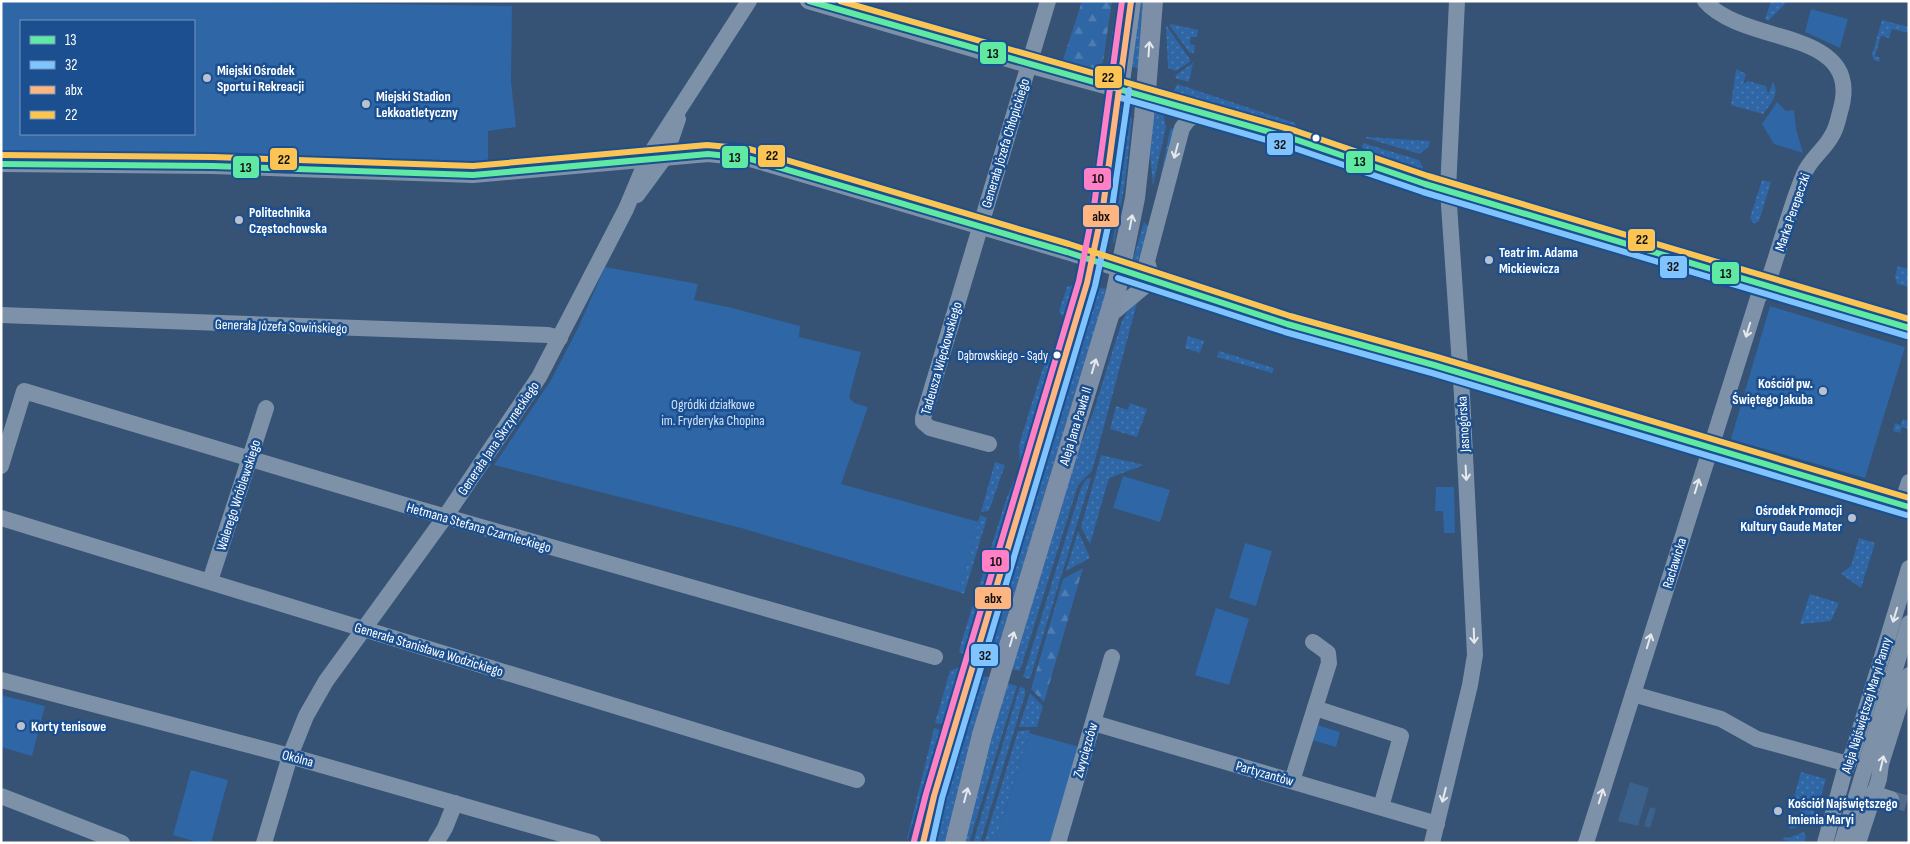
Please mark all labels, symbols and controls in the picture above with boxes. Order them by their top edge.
legend [20,20,195,135]
text: 13 [65,31,77,50]
line badge: 13 [979,41,1007,65]
one-way arrow [1144,41,1154,57]
text: 13 [987,45,999,62]
text: 32 [65,56,77,75]
place label: Miejski Ośrodek Sportu i Rekreacji [217,62,304,95]
line badge: 22 [1094,65,1123,89]
text: 22 [1102,69,1114,86]
marker: Miejski Ośrodek Sportu i Rekreacji [201,72,213,84]
street label: Generała Józefa Chłopickiego [978,76,1033,210]
text: abx [65,81,83,100]
place label: Miejski Stadion Lekkoatletyczny [376,88,458,121]
marker: Miejski Stadion Lekkoatletyczny [360,98,372,110]
text: 22 [65,106,77,125]
line badge: 32 [1266,132,1294,156]
unlabelled marker [1311,133,1321,143]
text: 32 [1274,136,1286,153]
one-way arrow [1171,142,1181,158]
line badge: 22 [757,144,786,168]
line badge: 13 [721,145,749,169]
line badge: 22 [269,147,298,171]
text: 22 [766,147,778,164]
text: 13 [729,149,741,166]
line badge: 13 [1345,150,1374,174]
text: 22 [278,151,290,168]
text: 13 [1354,153,1366,170]
line badge: 13 [232,155,260,179]
text: 13 [240,159,252,176]
line badge: 10 [1083,167,1112,191]
text: 10 [1092,170,1104,187]
street label: Marka Perepeczki [1771,171,1814,253]
place label: Politechnika Częstochowska [249,204,327,237]
line badge: abx [1082,204,1120,228]
text: abx [1092,208,1110,225]
marker: Politechnika Częstochowska [233,214,245,226]
one-way arrow [1126,214,1136,230]
line badge: 22 [1627,228,1656,252]
text: 22 [1636,231,1648,248]
place label: Teatr im. Adama Mickiewicza [1499,244,1578,277]
marker: Teatr im. Adama Mickiewicza [1483,254,1495,266]
line badge: 32 [1659,255,1688,279]
text: 32 [1667,258,1679,275]
line badge: 13 [1711,261,1740,285]
text: 13 [1720,265,1732,282]
street label: Tadeusza Więckowskiego [917,300,966,417]
street label: Generała Józefa Sowińskiego [215,316,348,337]
one-way arrow [1743,321,1753,337]
place label: Dąbrowskiego - Sądy [957,348,1048,364]
marker: Dąbrowskiego - Sądy [1052,350,1062,360]
one-way arrow [1089,359,1099,375]
place label: Kościół pw. Świętego Jakuba [1732,375,1813,408]
street label: Generała Jana Skrzyneckiego [454,378,543,498]
street label: Aleja Jana Pawła II [1055,385,1095,468]
marker: Kościół pw. Świętego Jakuba [1817,385,1829,397]
park label: Ogródki działkowe im. Fryderyka Chopina [661,396,765,429]
street label: Jasnogórska [1454,396,1474,453]
street label: Walerego Wróblewskiego [213,437,264,553]
one-way arrow [1462,465,1471,481]
one-way arrow [1693,478,1703,494]
street label: Hetmana Stefana Czarnieckiego [405,499,553,556]
place label: Ośrodek Promocji Kultury Gaude Mater [1740,502,1843,535]
marker: Ośrodek Promocji Kultury Gaude Mater [1846,512,1858,524]
street label: Racławicka [1659,536,1690,591]
line badge: 10 [981,549,1010,573]
text: 10 [990,553,1002,570]
line badge: abx [974,586,1012,610]
text: abx [984,590,1002,607]
one-way arrow [1889,606,1899,622]
street label: Generała Stanisława Wodzickiego [352,619,506,680]
one-way arrow [1470,627,1479,643]
one-way arrow [1007,632,1017,648]
one-way arrow [1645,633,1655,649]
street label: Aleja Najświętszej Maryi Panny [1837,634,1895,776]
line badge: 32 [970,643,999,667]
text: 32 [979,647,991,664]
place label: Korty tenisowe [31,718,106,735]
marker: Korty tenisowe [15,720,27,732]
street label: Zwycięzców [1070,720,1101,780]
street label: Okólna [280,746,315,771]
one-way arrow [1878,756,1887,772]
street label: Partyzantów [1234,757,1296,790]
one-way arrow [1439,786,1448,802]
one-way arrow [962,788,971,804]
one-way arrow [1597,789,1606,805]
place label: Kościół Najświętszego Imienia Maryi [1788,795,1898,828]
marker: Kościół Najświętszego Imienia Maryi [1772,805,1784,817]

